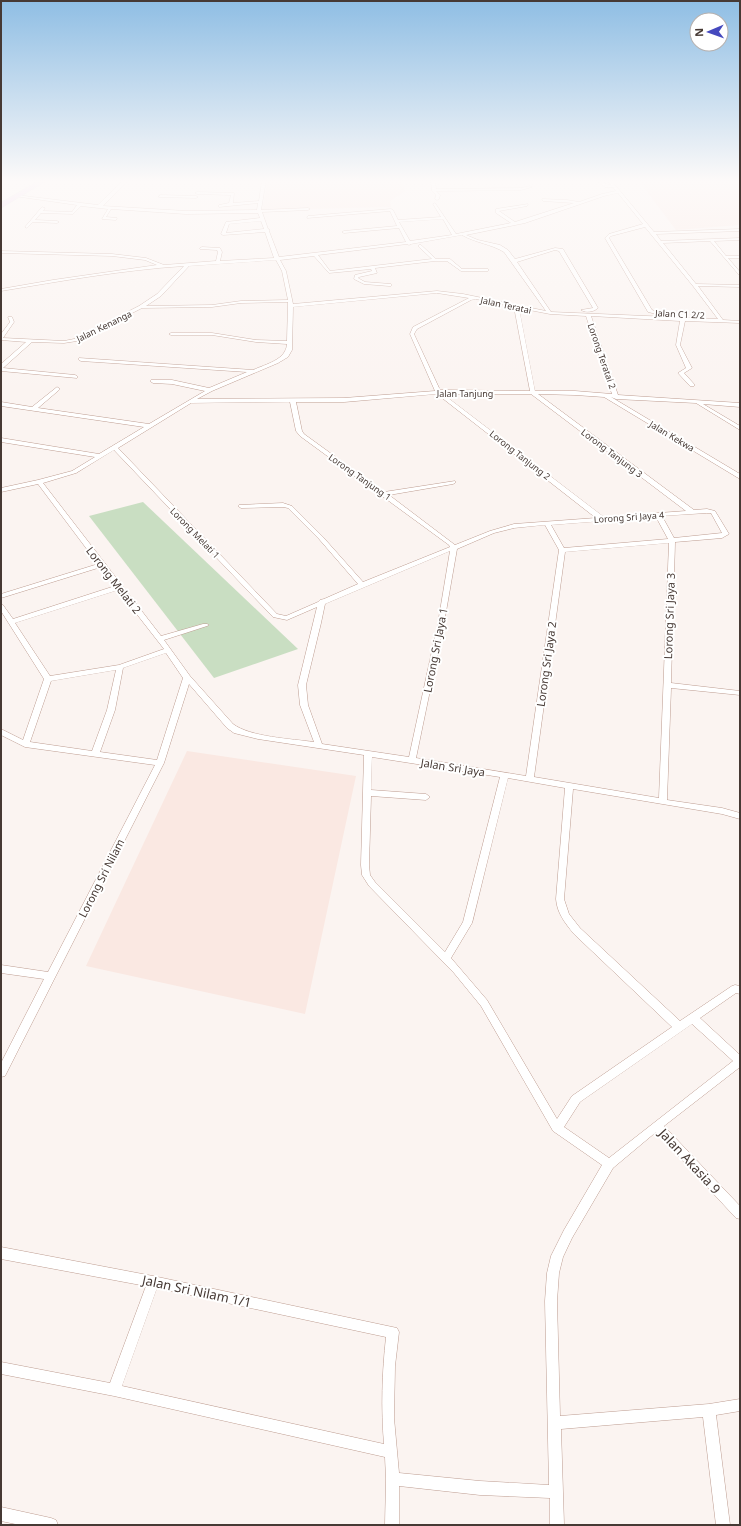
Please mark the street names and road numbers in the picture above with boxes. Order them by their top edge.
street label: Jalan Teratai [479,293,533,317]
street label: Jalan C1 2/2 [654,306,705,322]
street label: Jalan Kenanga [73,307,134,345]
street label: Lorong Teratai 2 [585,321,619,391]
street label: Jalan Tanjung [436,387,493,400]
street label: Jalan Kekwa [646,417,697,455]
street label: Lorong Tanjung 3 [579,426,645,480]
street label: Lorong Tanjung 2 [487,427,553,483]
street label: Lorong Tanjung 1 [326,450,394,504]
street label: Lorong Melati 1 [167,505,223,561]
street label: Lorong Sri Jaya 4 [593,508,665,526]
street label: Lorong Melati 2 [83,543,145,617]
street label: Lorong Sri Jaya 3 [660,573,678,659]
street label: Lorong Sri Jaya 1 [419,606,451,694]
street label: Lorong Sri Jaya 2 [533,620,559,708]
street label: Jalan Sri Jaya [419,754,486,779]
street label: Lorong Sri Nilam [75,836,127,920]
street label: Jalan Akasia 9 [654,1123,725,1198]
street label: Jalan Sri Nilam 1/1 [139,1270,253,1311]

